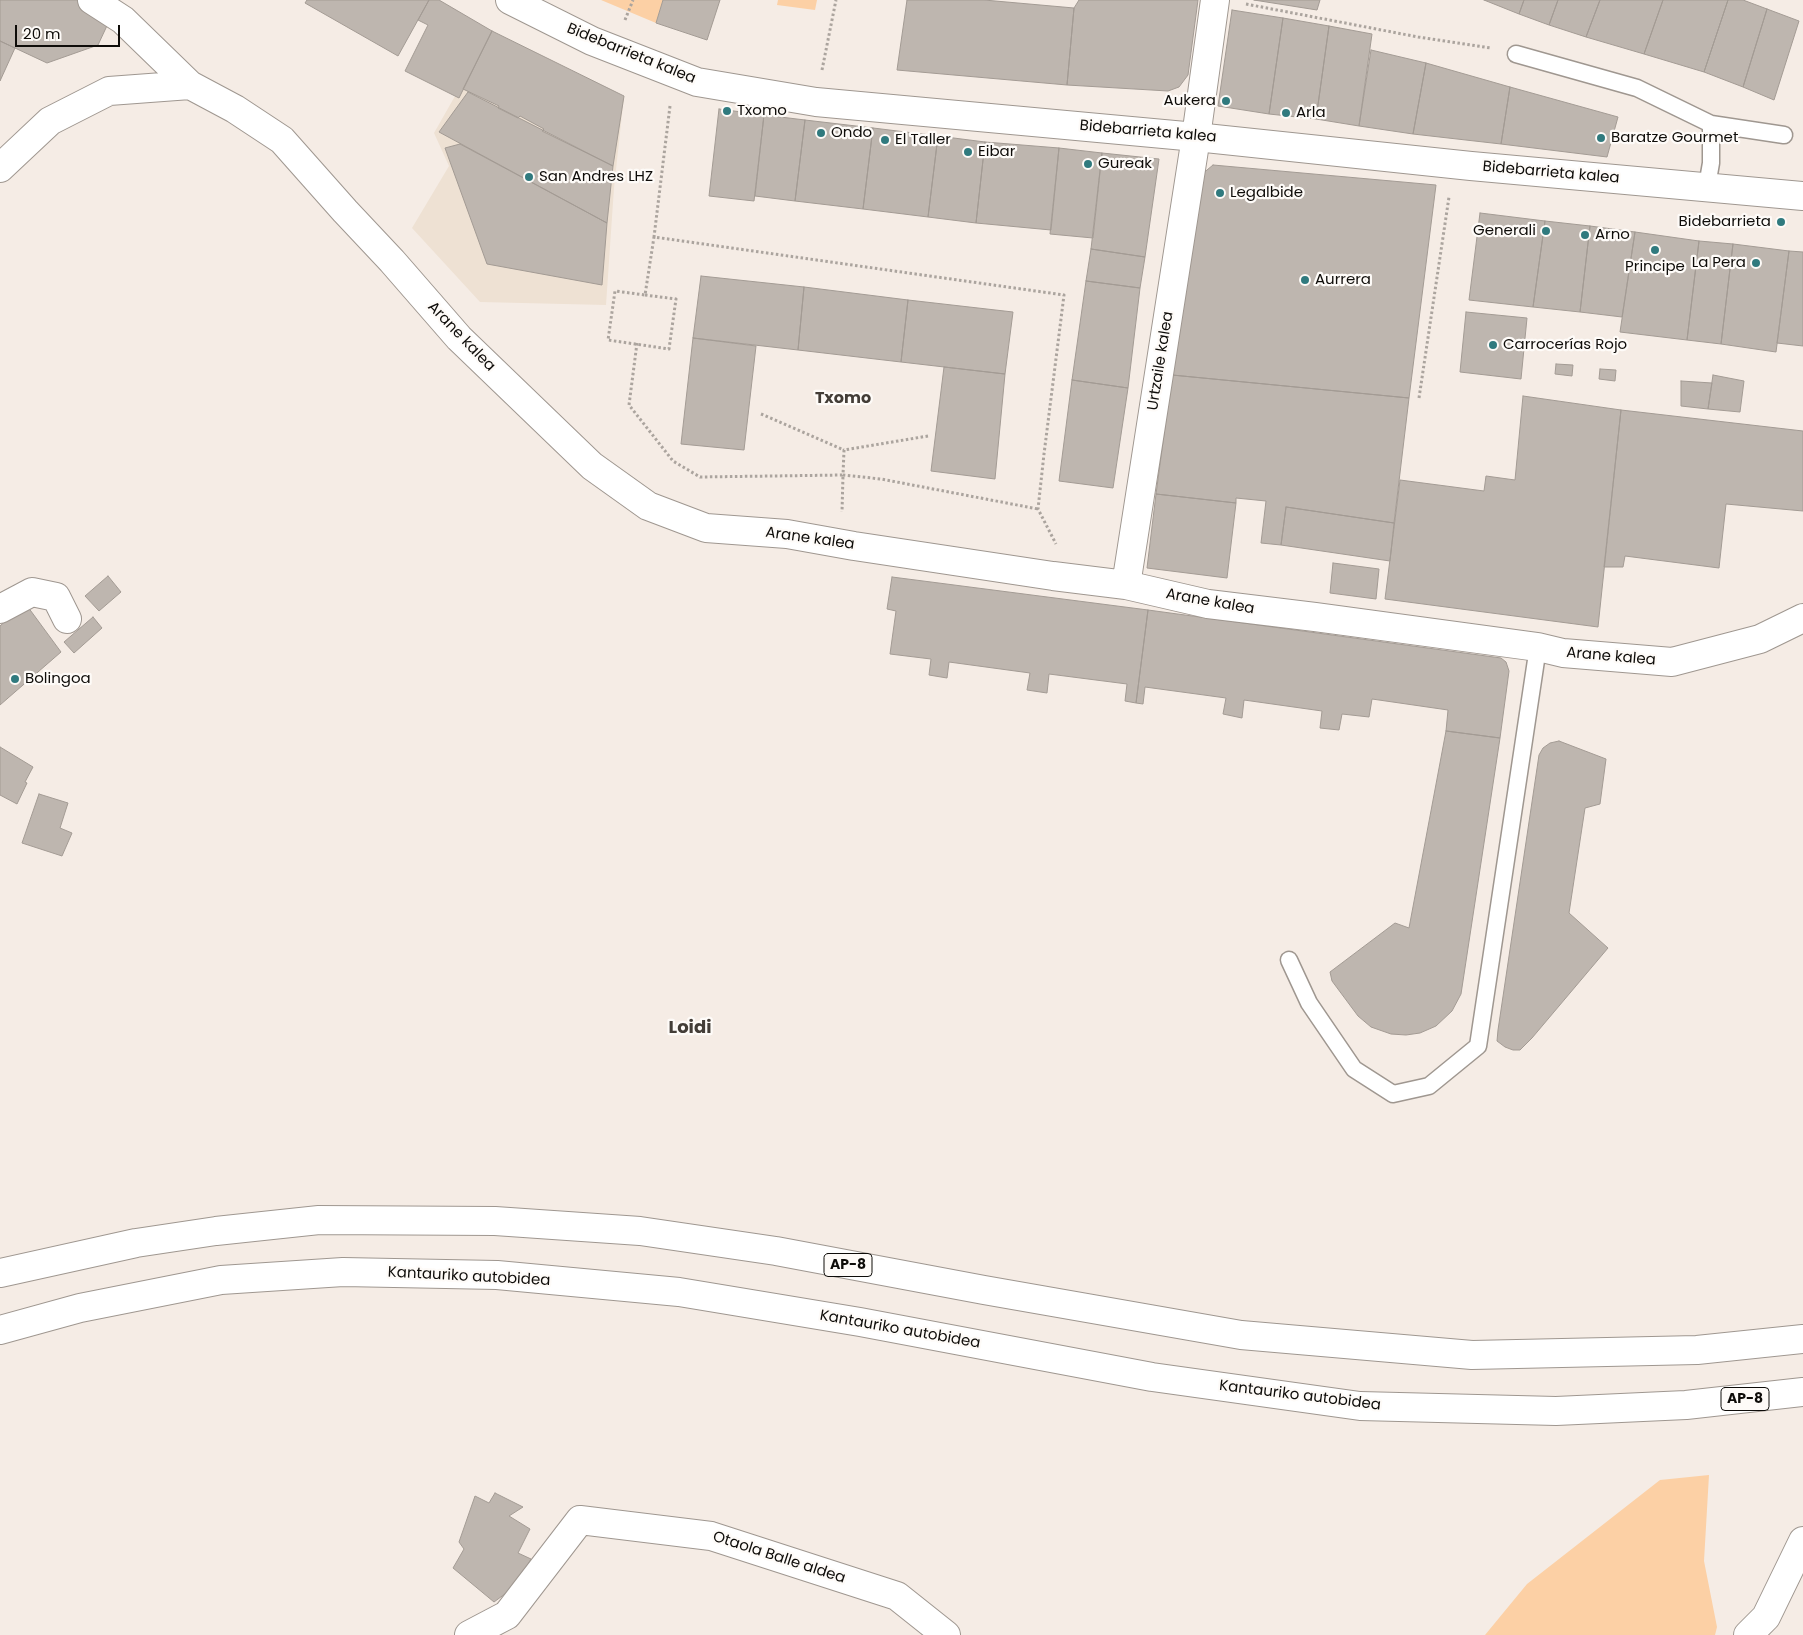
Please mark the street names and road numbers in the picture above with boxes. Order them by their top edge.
street label: Bidebarrieta kalea [564,20,698,88]
street label: Bidebarrieta kalea [1079,117,1217,147]
street label: Bidebarrieta kalea [1482,158,1620,188]
street label: Arane kalea [423,298,499,376]
street label: Urtzaile kalea [1144,310,1178,412]
street label: Arane kalea [764,524,856,554]
street label: Arane kalea [1164,585,1256,619]
street label: Arane kalea [1566,644,1656,670]
road number: AP-8 [824,1254,872,1276]
street label: Kantauriko autobidea [387,1264,551,1290]
street label: Kantauriko autobidea [818,1307,982,1353]
street label: Kantauriko autobidea [1218,1377,1382,1415]
road number: AP-8 [1721,1388,1769,1410]
street label: Otaola Balle aldea [710,1528,848,1588]

